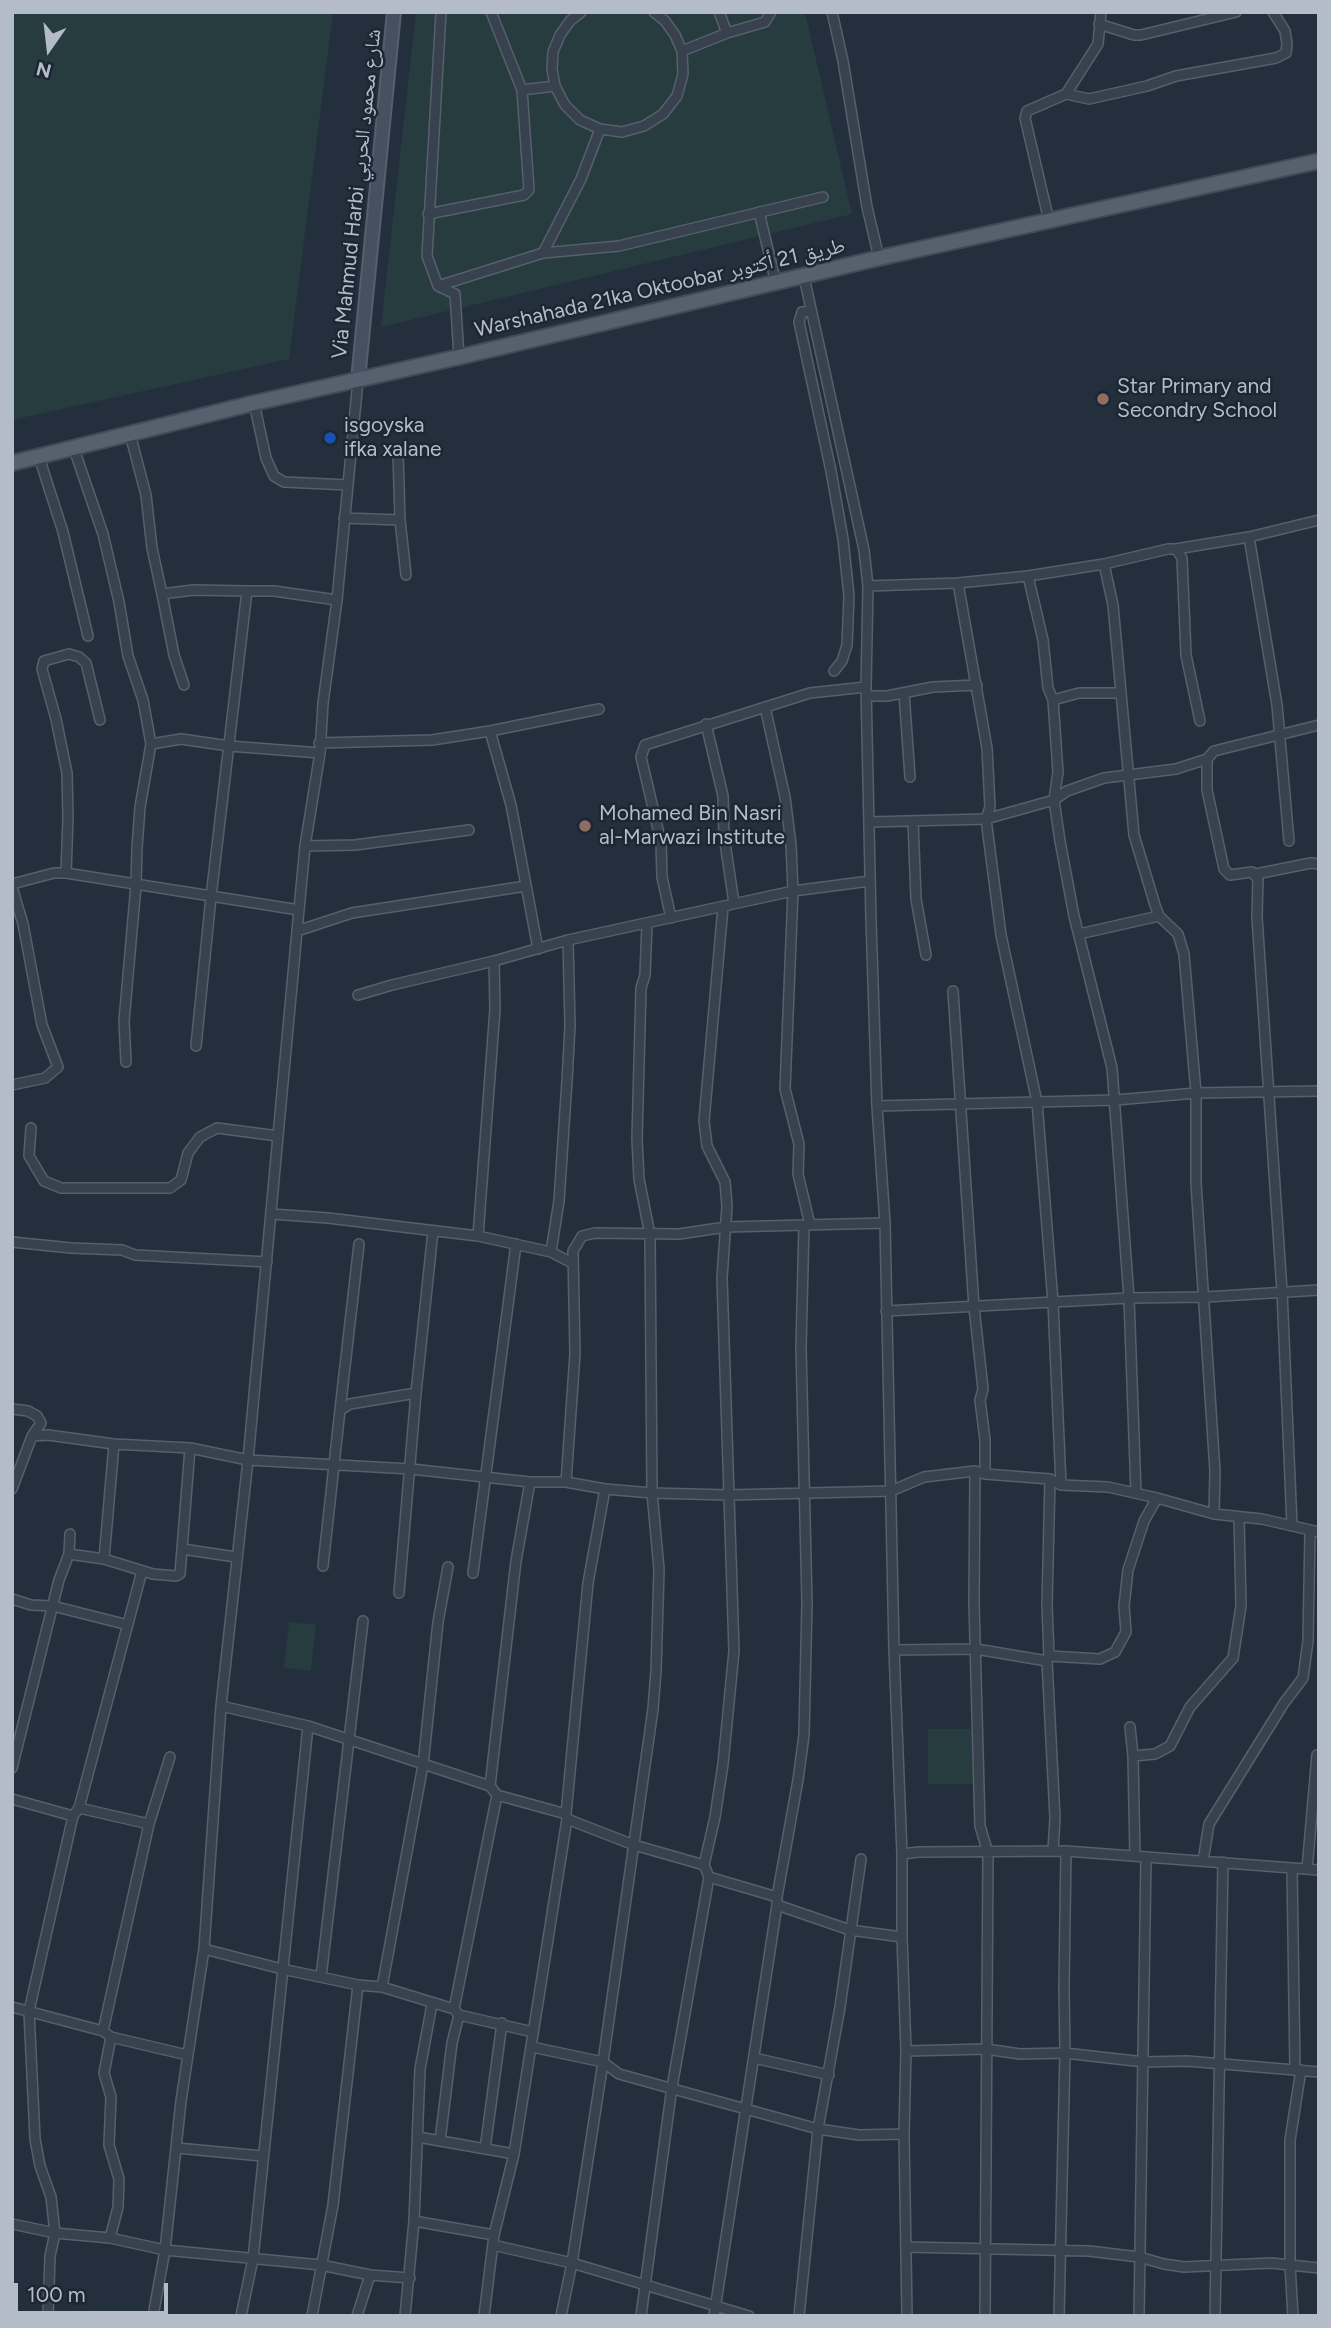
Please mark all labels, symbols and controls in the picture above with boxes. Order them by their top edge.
north arrow [14,14,84,84]
street label: Via Mahmud Harbi شارع محمود الحربي [327,28,387,360]
text: N [34,57,54,83]
street label: Warshahada 21ka Oktoobar طريق 21 أكتوبر [472,233,848,343]
place label: Star Primary and Secondry School [1117,374,1277,424]
marker: Star Primary and Secondry School [1095,391,1111,407]
place label: isgoyska ifka xalane [344,413,442,463]
marker: isgoyska ifka xalane [322,430,338,446]
place label: Mohamed Bin Nasri al-Marwazi Institute [599,801,785,851]
marker: Mohamed Bin Nasri al-Marwazi Institute [577,818,593,834]
scale bar [18,2268,172,2312]
text: 100 m [27,2282,86,2307]

